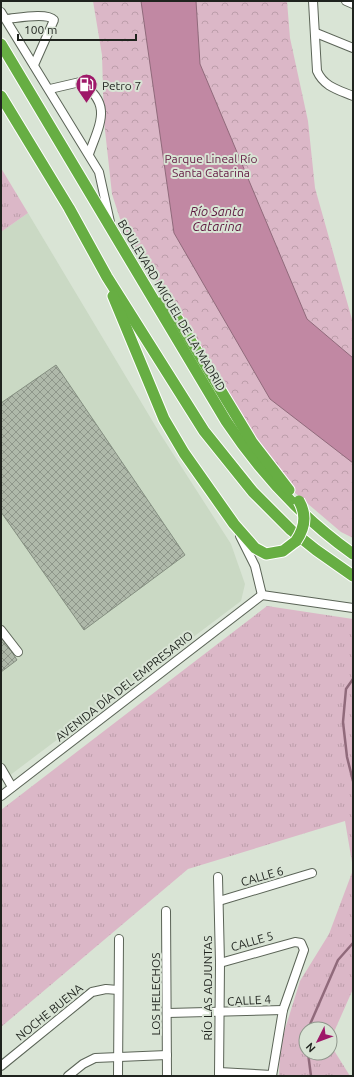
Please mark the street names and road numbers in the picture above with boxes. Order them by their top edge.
street label: BOULEVARD MIGUEL DE LA MADRID [116,217,228,393]
street label: AVENIDA DÍA DEL EMPRESARIO [53,628,195,744]
street label: CALLE 6 [239,864,285,888]
street label: CALLE 5 [229,929,275,953]
street label: RÍO LAS ADJUNTAS [201,935,214,1041]
street label: LOS HELECHOS [149,952,162,1036]
street label: NOCHE BUENA [13,981,85,1043]
street label: CALLE 4 [227,992,271,1008]

